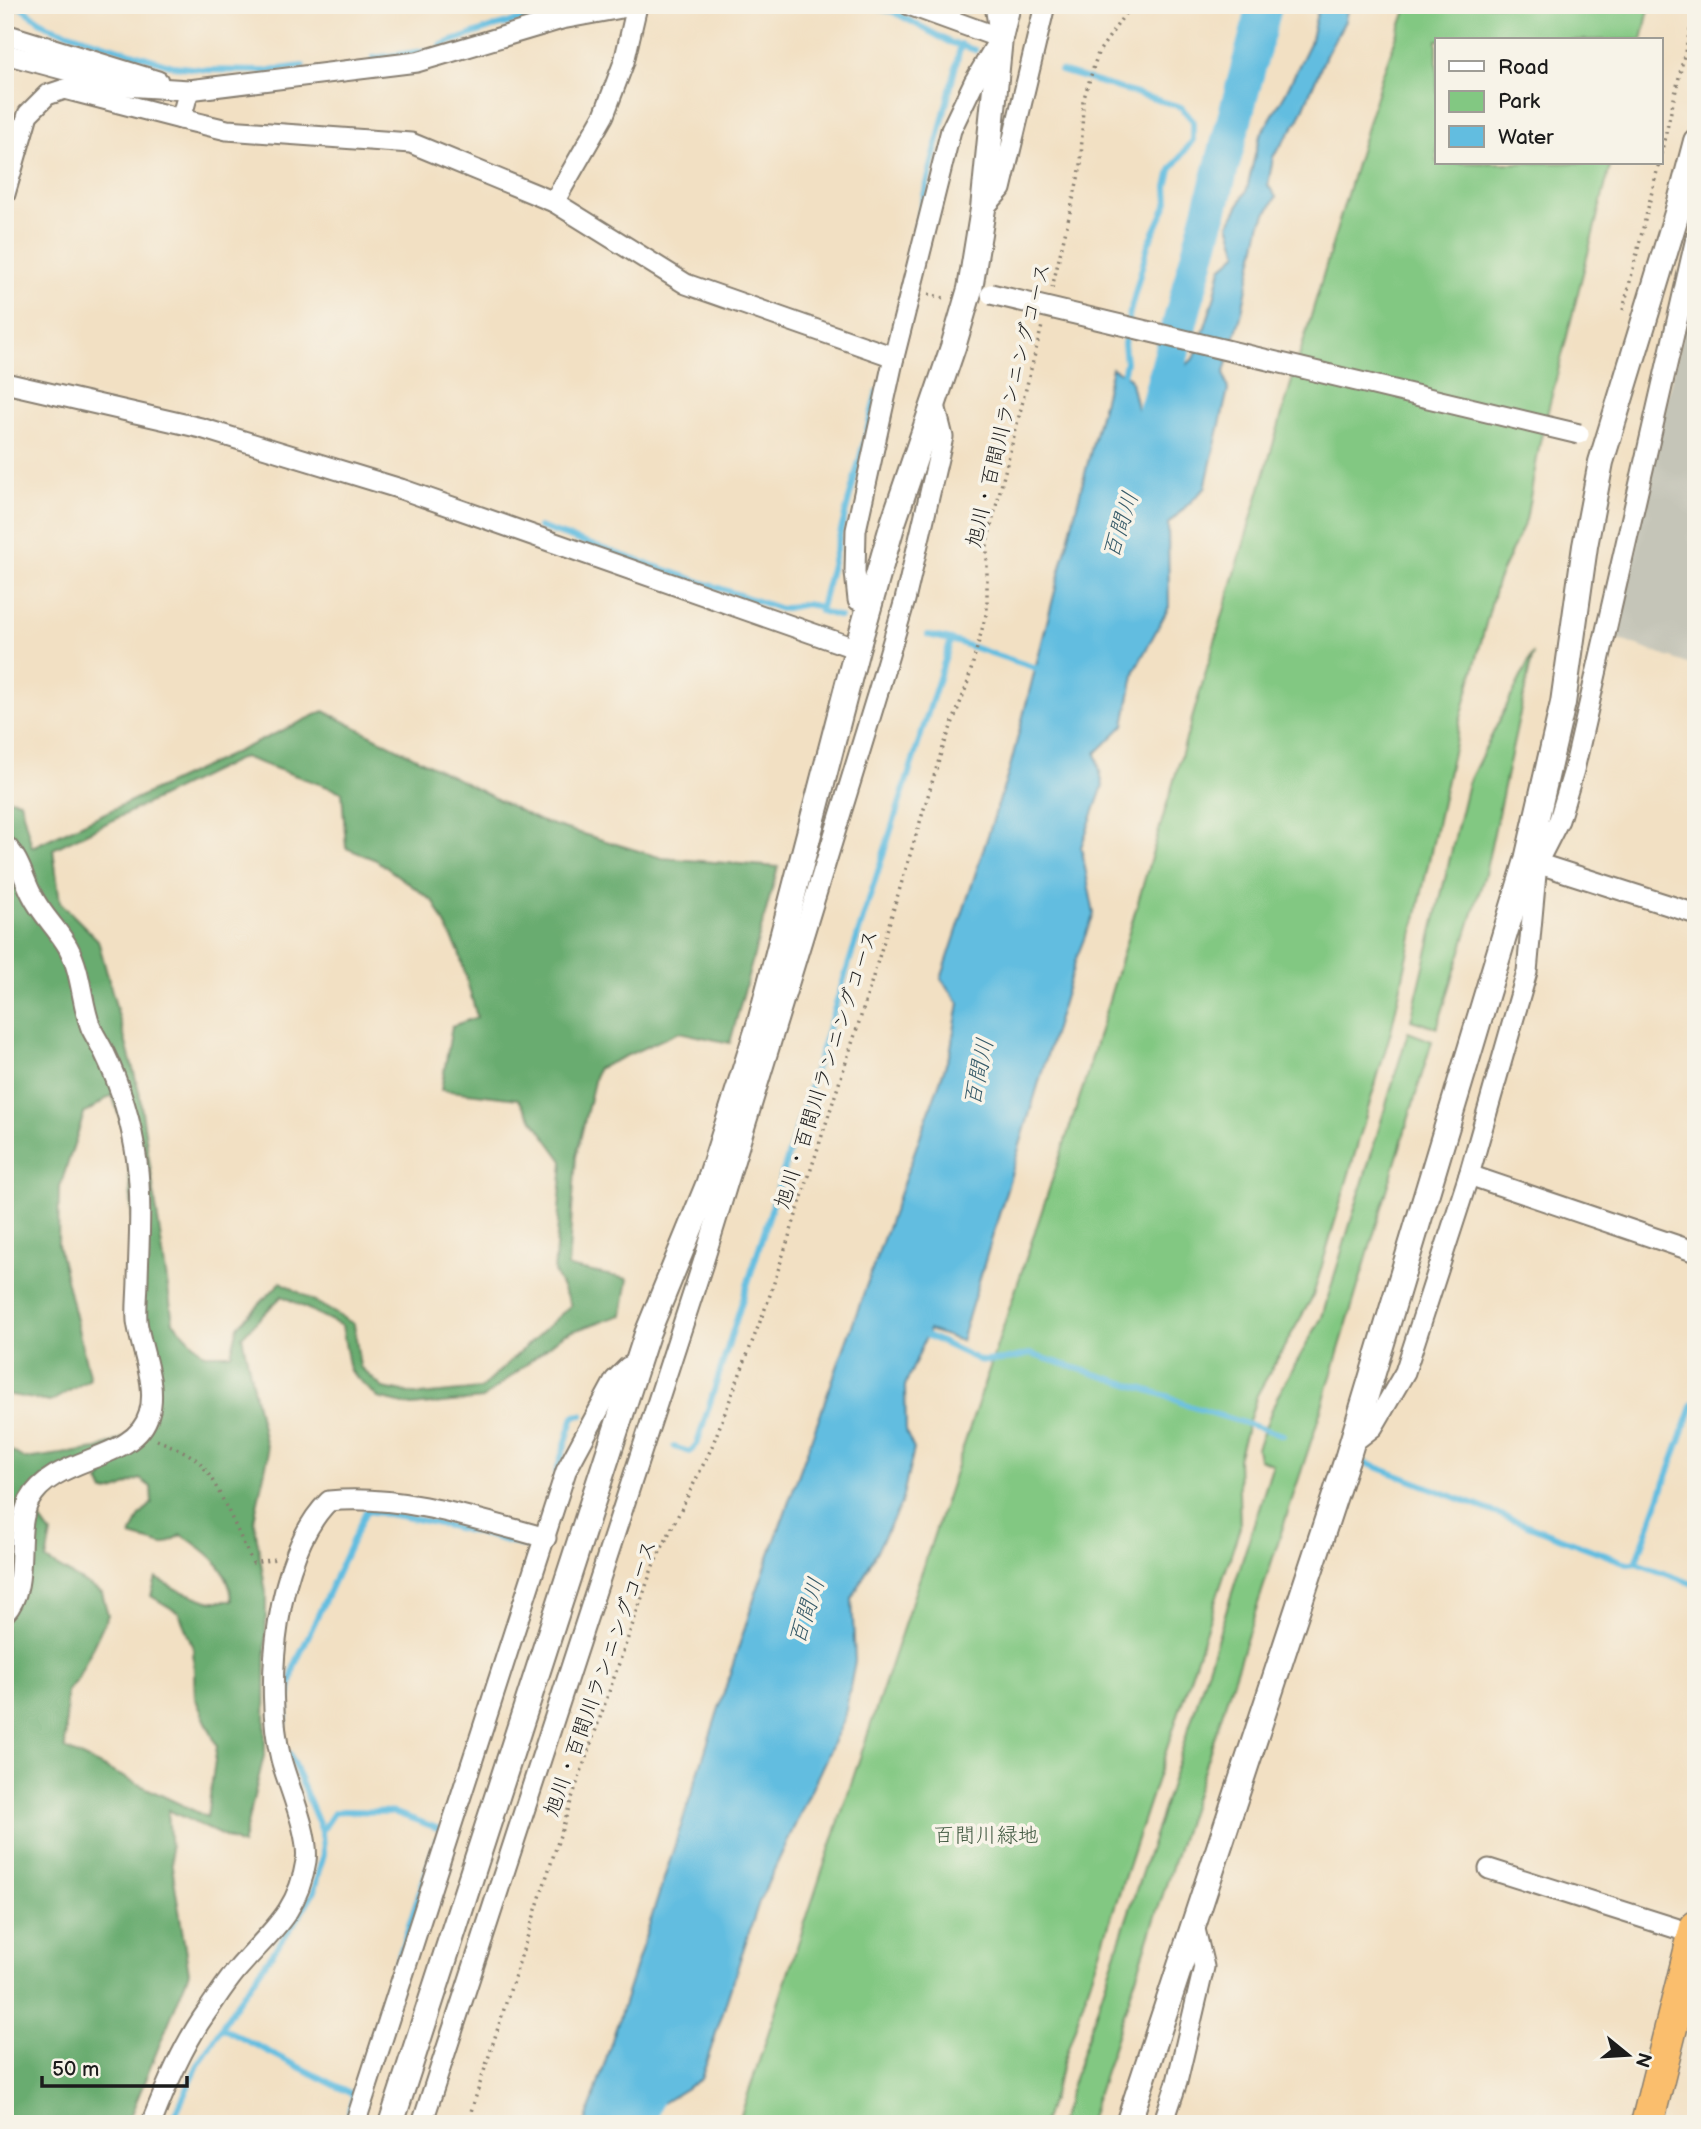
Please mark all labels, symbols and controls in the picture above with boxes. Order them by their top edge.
legend [1435,38,1662,164]
text: Road [1498,55,1549,80]
text: Park [1498,89,1541,114]
text: Water [1498,125,1554,150]
street label: 旭川・百間川ランニングコース [961,260,1056,550]
water label: 百間川 [1097,488,1145,562]
street label: 旭川・百間川ランニングコース [769,926,884,1212]
water label: 百間川 [958,1036,1000,1109]
street label: 旭川・百間川ランニングコース [539,1536,662,1820]
water label: 百間川 [783,1574,831,1648]
park label: 百間川緑地 [934,1823,1039,1848]
north arrow [1592,2021,1662,2090]
scale bar [42,2045,187,2089]
text: N [1630,2049,1656,2070]
text: 50 m [52,2057,99,2082]

